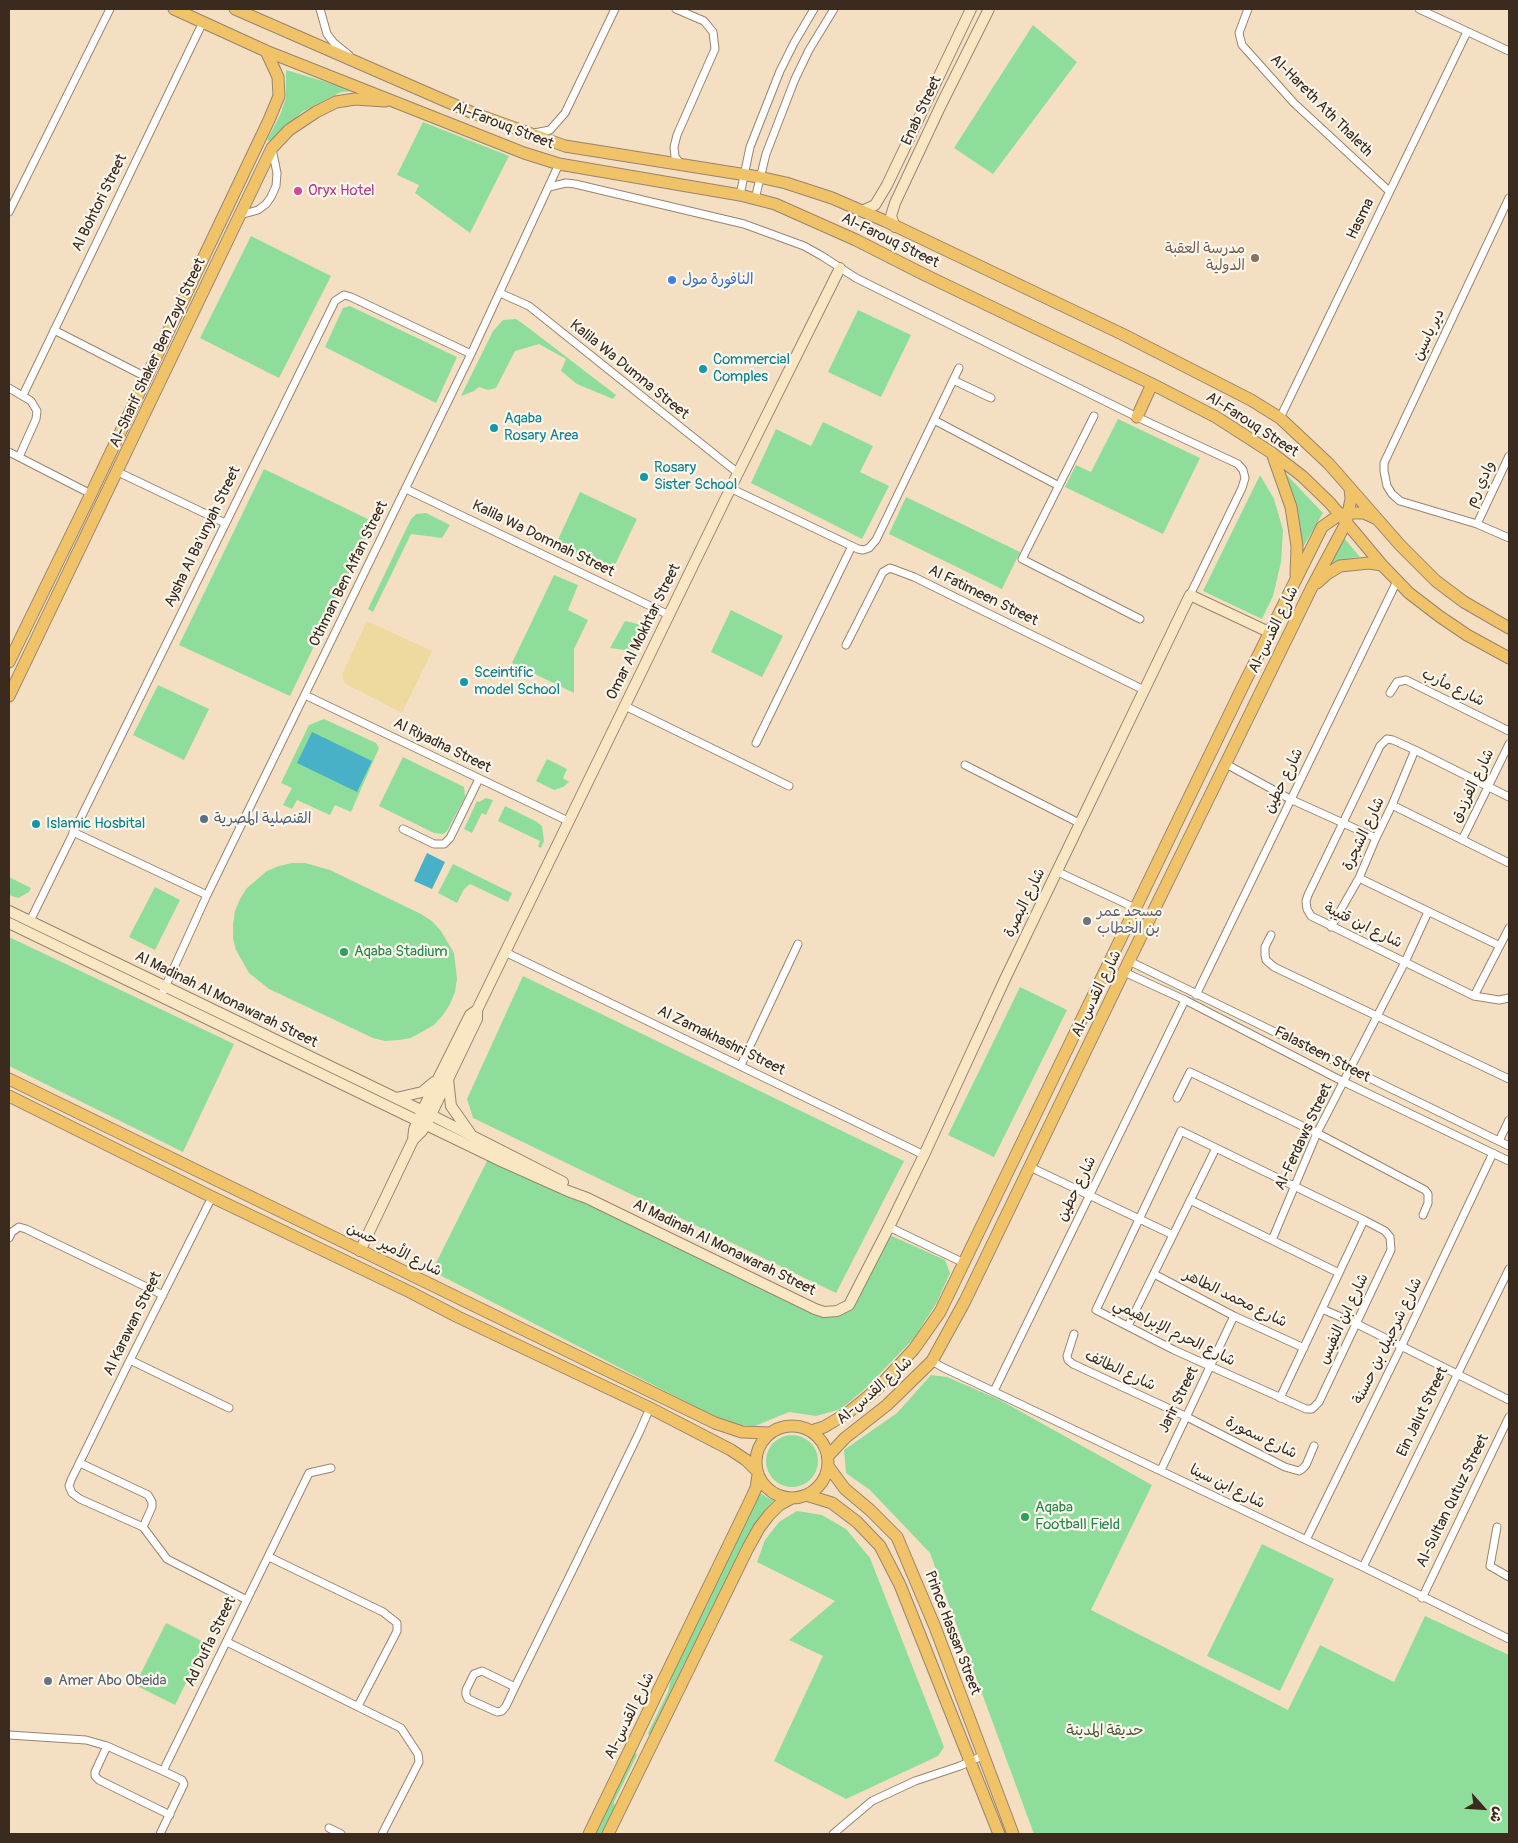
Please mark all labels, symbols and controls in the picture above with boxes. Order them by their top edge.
street label: Al-Hareth Ath Thaleth [1266,51,1376,161]
street label: Enab Street [898,73,946,149]
street label: Al-Farouq Street [450,99,556,153]
street label: Al Bohtori Street [69,151,131,255]
place label: Oryx Hotel [308,182,375,200]
marker: Oryx Hotel [292,185,304,197]
street label: Hasma [1343,196,1379,242]
street label: Al-Farouq Street [838,210,942,272]
place label: مدرسة العقبة الدولية [1165,240,1245,275]
marker: مدرسة العقبة الدولية [1249,252,1261,264]
street label: Al-Sharif Shaker Ben Zayd Street [106,255,210,451]
place label: النافورة مول [682,271,754,289]
marker: النافورة مول [666,274,678,286]
street label: دير ياسين [1409,306,1449,364]
street label: Kalila Wa Dumna Street [566,316,692,424]
place label: Commercial Comples [713,351,790,386]
marker: Commercial Comples [697,363,709,375]
street label: Al-Farouq Street [1202,388,1302,462]
place label: Aqaba Rosary Area [504,410,579,445]
marker: Aqaba Rosary Area [488,422,500,434]
street label: وادي رم [1462,458,1500,510]
place label: Rosary Sister School [654,459,737,494]
street label: Aysha Al Ba'unyah Street [161,464,245,610]
marker: Rosary Sister School [638,471,650,483]
street label: Kalila Wa Domnah Street [469,497,617,581]
street label: Othman Ben Affan Street [306,498,392,650]
street label: Omar Al Mokhtar Street [603,561,685,703]
street label: Al Fatimeen Street [925,562,1041,630]
street label: Al-شارع القدس [1245,584,1303,676]
place label: Sceintific model School [474,664,560,699]
street label: شارع مأرب [1419,665,1487,711]
marker: Sceintific model School [458,676,470,688]
street label: Al Riyadha Street [390,715,494,777]
street label: شارع حطين [1261,746,1307,816]
street label: شارع الفرزدق [1447,746,1499,826]
street label: شارع الشجرة [1339,794,1389,874]
place label: القنصلية المصرية [214,810,311,828]
marker: القنصلية المصرية [198,813,210,825]
place label: Islamic Hosbital [46,815,145,833]
marker: Islamic Hosbital [30,818,42,830]
street label: شارع البصرة [1000,865,1050,941]
street label: شارع ابن قتيبة [1321,899,1405,953]
place label: مسجد عمر بن الخطاب [1097,903,1162,938]
marker: مسجد عمر بن الخطاب [1081,915,1093,927]
place label: Aqaba Stadium [354,943,448,961]
marker: Aqaba Stadium [338,946,350,958]
street label: Al Madinah Al Monawarah Street [132,948,320,1052]
street label: Al-شارع القدس [1068,948,1126,1040]
street label: Al Zamakhashri Street [654,1002,788,1080]
street label: Falasteen Street [1271,1023,1373,1087]
street label: Al-Ferdaws Street [1271,1081,1337,1193]
street label: شارع حطين [1054,1154,1100,1224]
street label: Al Madinah Al Monawarah Street [630,1196,818,1300]
street label: شارع الأمير حسن [343,1219,445,1281]
street label: شارع محمد الطاهر [1180,1266,1290,1332]
street label: Al Karawan Street [100,1269,166,1379]
street label: شارع ابن النفيس [1315,1271,1373,1367]
street label: شارع شرحبيل بن حسنة [1350,1275,1426,1407]
street label: شارع الحرم الإبراهيمي [1110,1296,1238,1370]
street label: شارع الطائف [1082,1347,1158,1395]
street label: Al-شارع القدس [833,1353,917,1429]
street label: Jarir Street [1155,1364,1203,1436]
street label: Ein Jalut Street [1394,1364,1452,1460]
street label: شارع سمورة [1222,1413,1300,1463]
street label: Al-Sultan Qutuz Street [1413,1431,1493,1571]
street label: شارع ابن سينا [1186,1461,1268,1513]
place label: Aqaba Football Field [1035,1499,1120,1534]
marker: Aqaba Football Field [1019,1511,1031,1523]
street label: Prince Hassan Street [920,1568,984,1698]
street label: Ad Dufla Street [182,1594,240,1690]
street label: Al-شارع القدس [601,1670,659,1762]
place label: Amer Abo Obeida [58,1672,166,1690]
marker: Amer Abo Obeida [42,1675,54,1687]
park label: حديقة المدينة [1067,1722,1143,1740]
north arrow [1458,1783,1508,1833]
text: ش [1486,1804,1508,1825]

